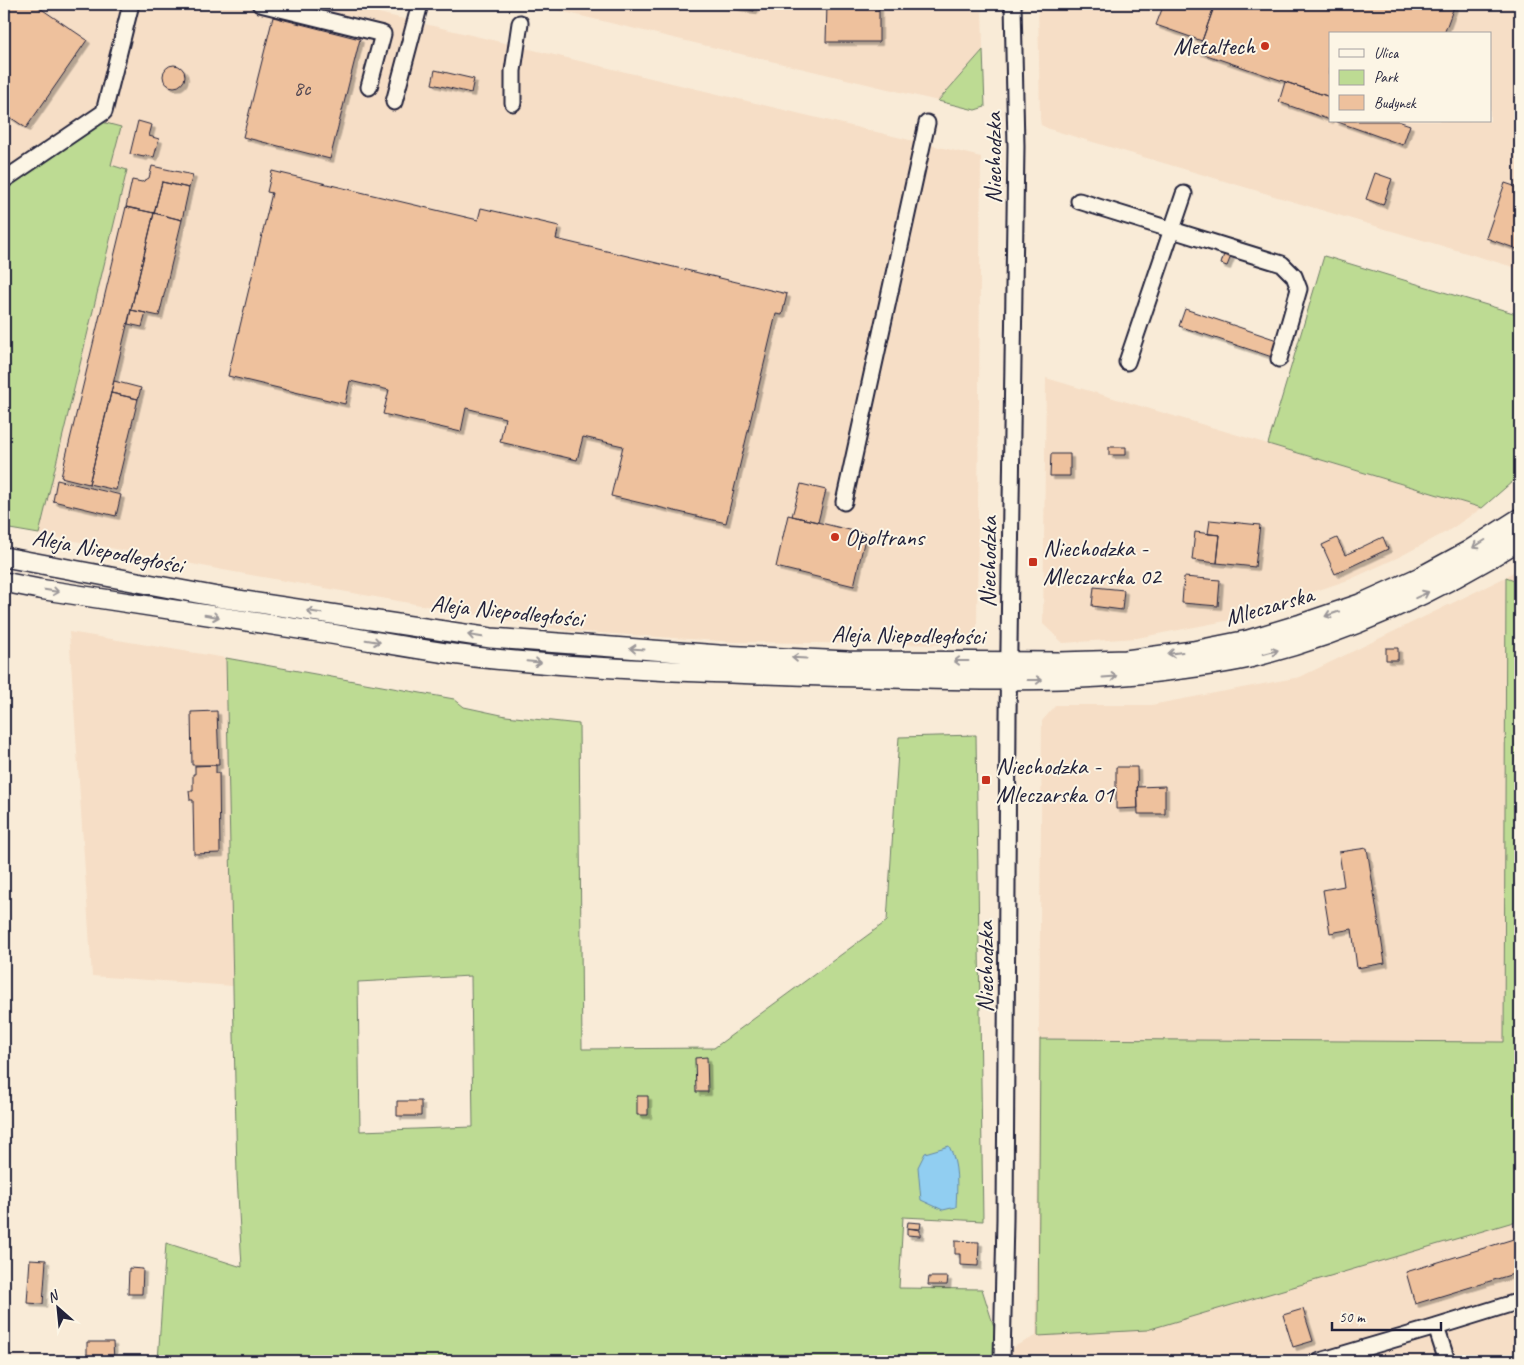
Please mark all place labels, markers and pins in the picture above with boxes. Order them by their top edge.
place label: Metaltech [1173,31,1256,61]
marker: Metaltech [1259,40,1271,52]
place label: Opoltrans [845,522,926,552]
marker: Opoltrans [829,531,841,543]
place label: Niechodzka - Mleczarska 02 [1043,533,1163,591]
marker: Niechodzka - Mleczarska 02 [1027,556,1039,568]
place label: Niechodzka - Mleczarska 01 [996,751,1115,809]
marker: Niechodzka - Mleczarska 01 [980,774,992,786]

